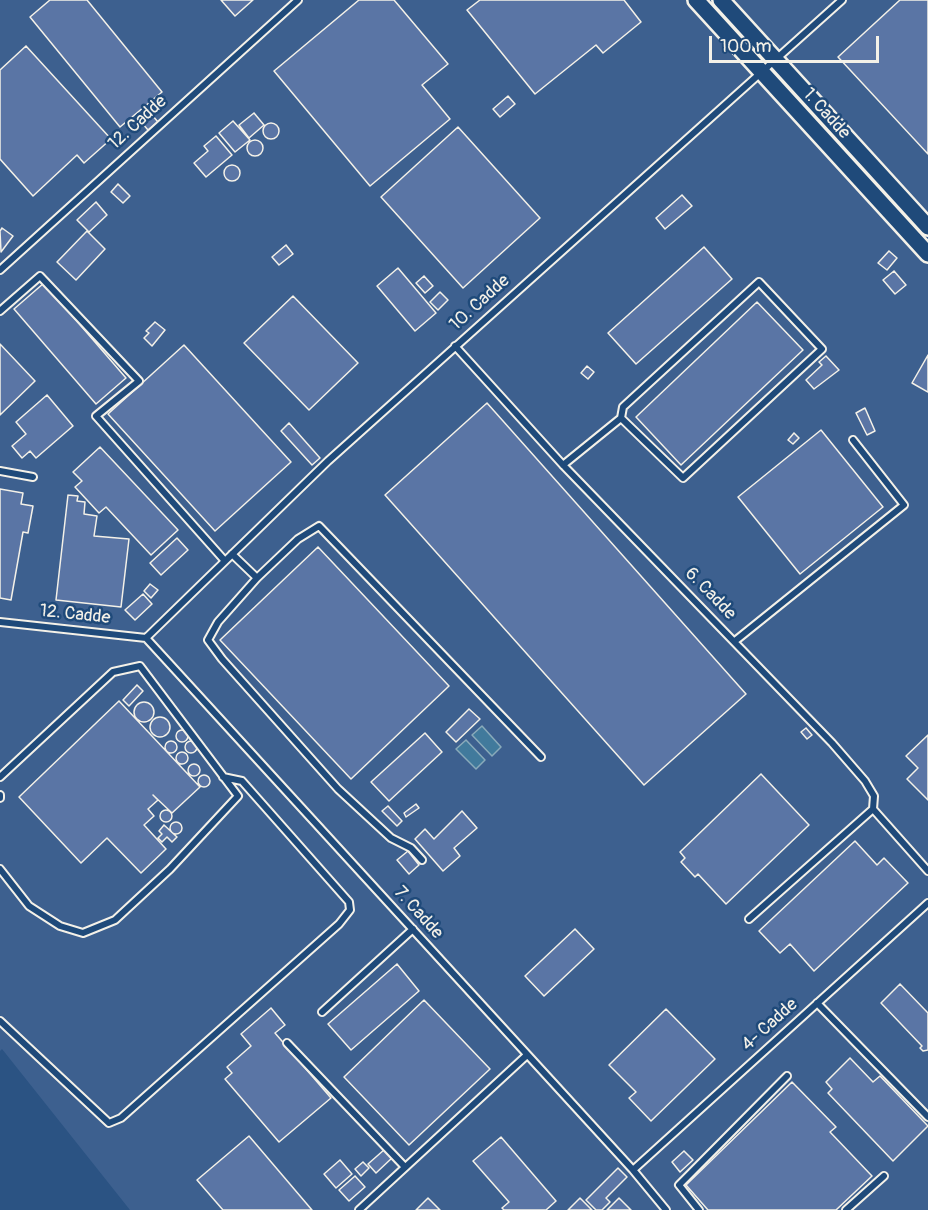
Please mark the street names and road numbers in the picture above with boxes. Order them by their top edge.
street label: 1. Cadde [798,84,854,144]
street label: 12. Cadde [104,91,172,155]
street label: 10. Cadde [446,270,514,336]
street label: 6. Cadde [680,563,740,625]
street label: 12. Cadde [39,601,111,629]
street label: 7. Cadde [389,882,447,944]
street label: 4- Cadde [737,994,803,1056]

